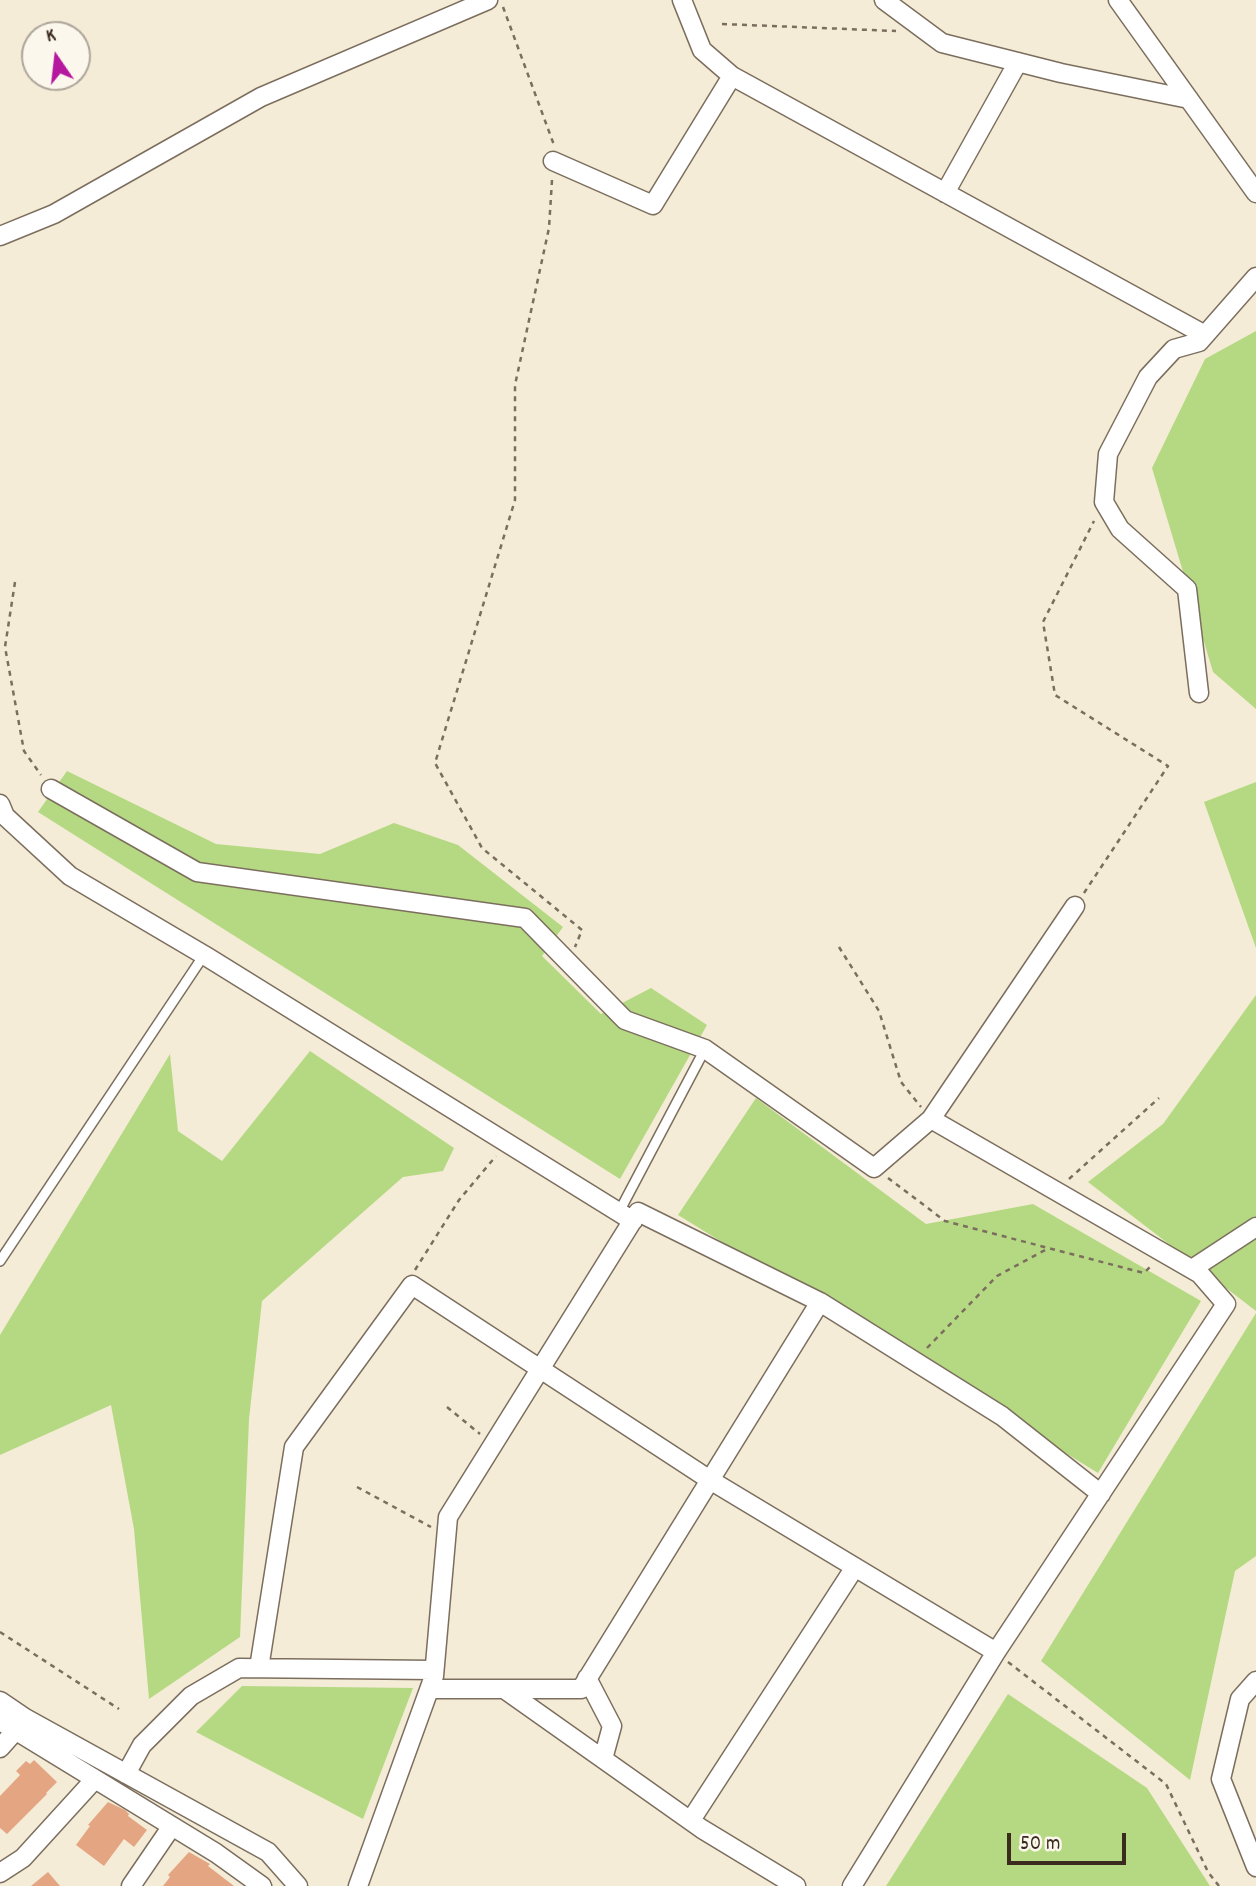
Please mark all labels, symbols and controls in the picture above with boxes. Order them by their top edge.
north arrow [21,21,91,91]
text: K [44,23,59,51]
scale bar [1011,1820,1130,1864]
text: 50 m [1020,1830,1060,1860]

